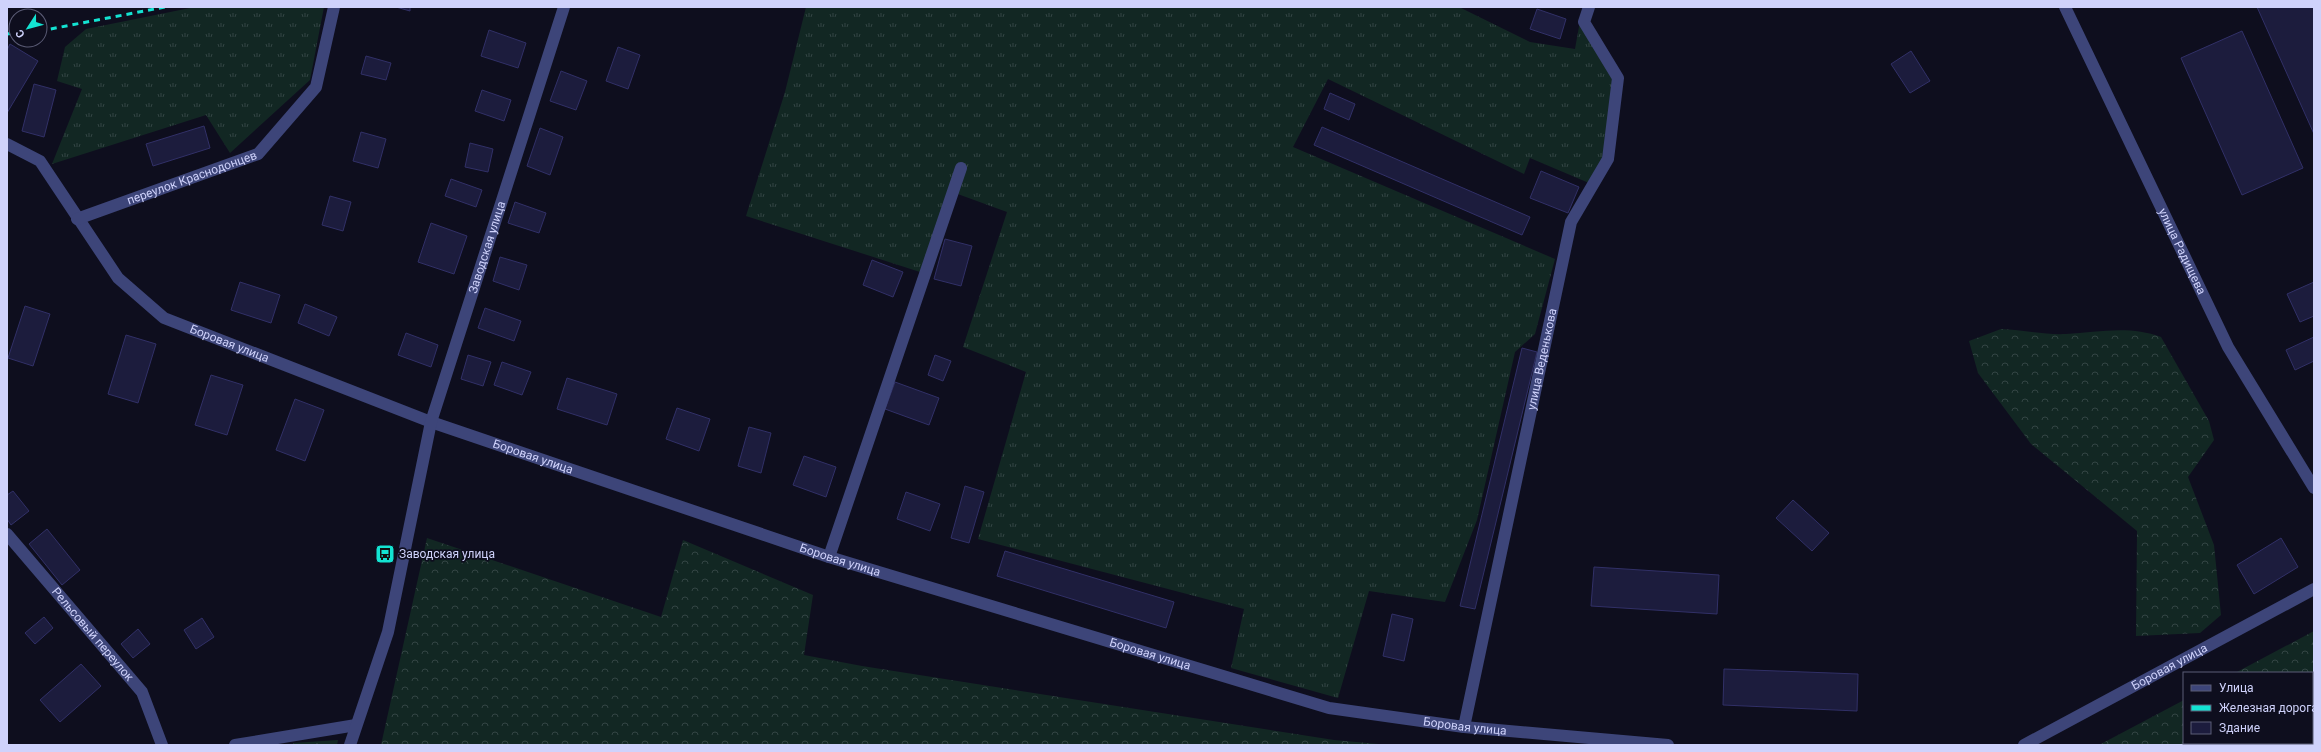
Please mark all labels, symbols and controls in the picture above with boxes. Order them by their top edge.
north arrow [8,8,48,48]
text: С [13,27,28,40]
street label: переулок Краснодонцев [125,148,259,207]
street label: Заводская улица [466,199,508,295]
street label: улица Радищева [2156,206,2209,297]
street label: улица Веденькова [1524,307,1560,411]
street label: Боровая улица [188,322,271,365]
street label: Боровая улица [491,437,575,477]
street label: Боровая улица [798,541,882,579]
bus stop icon: Заводская улица [374,543,396,565]
place label: Заводская улица [399,547,495,561]
street label: Рельсовый переулок [49,585,137,684]
street label: Боровая улица [1108,635,1192,673]
street label: Боровая улица [2129,641,2210,693]
legend [2183,672,2313,744]
text: Улица [2219,681,2254,695]
text: Железная дорога [2219,701,2318,715]
street label: Боровая улица [1422,714,1507,738]
text: Здание [2219,721,2260,735]

